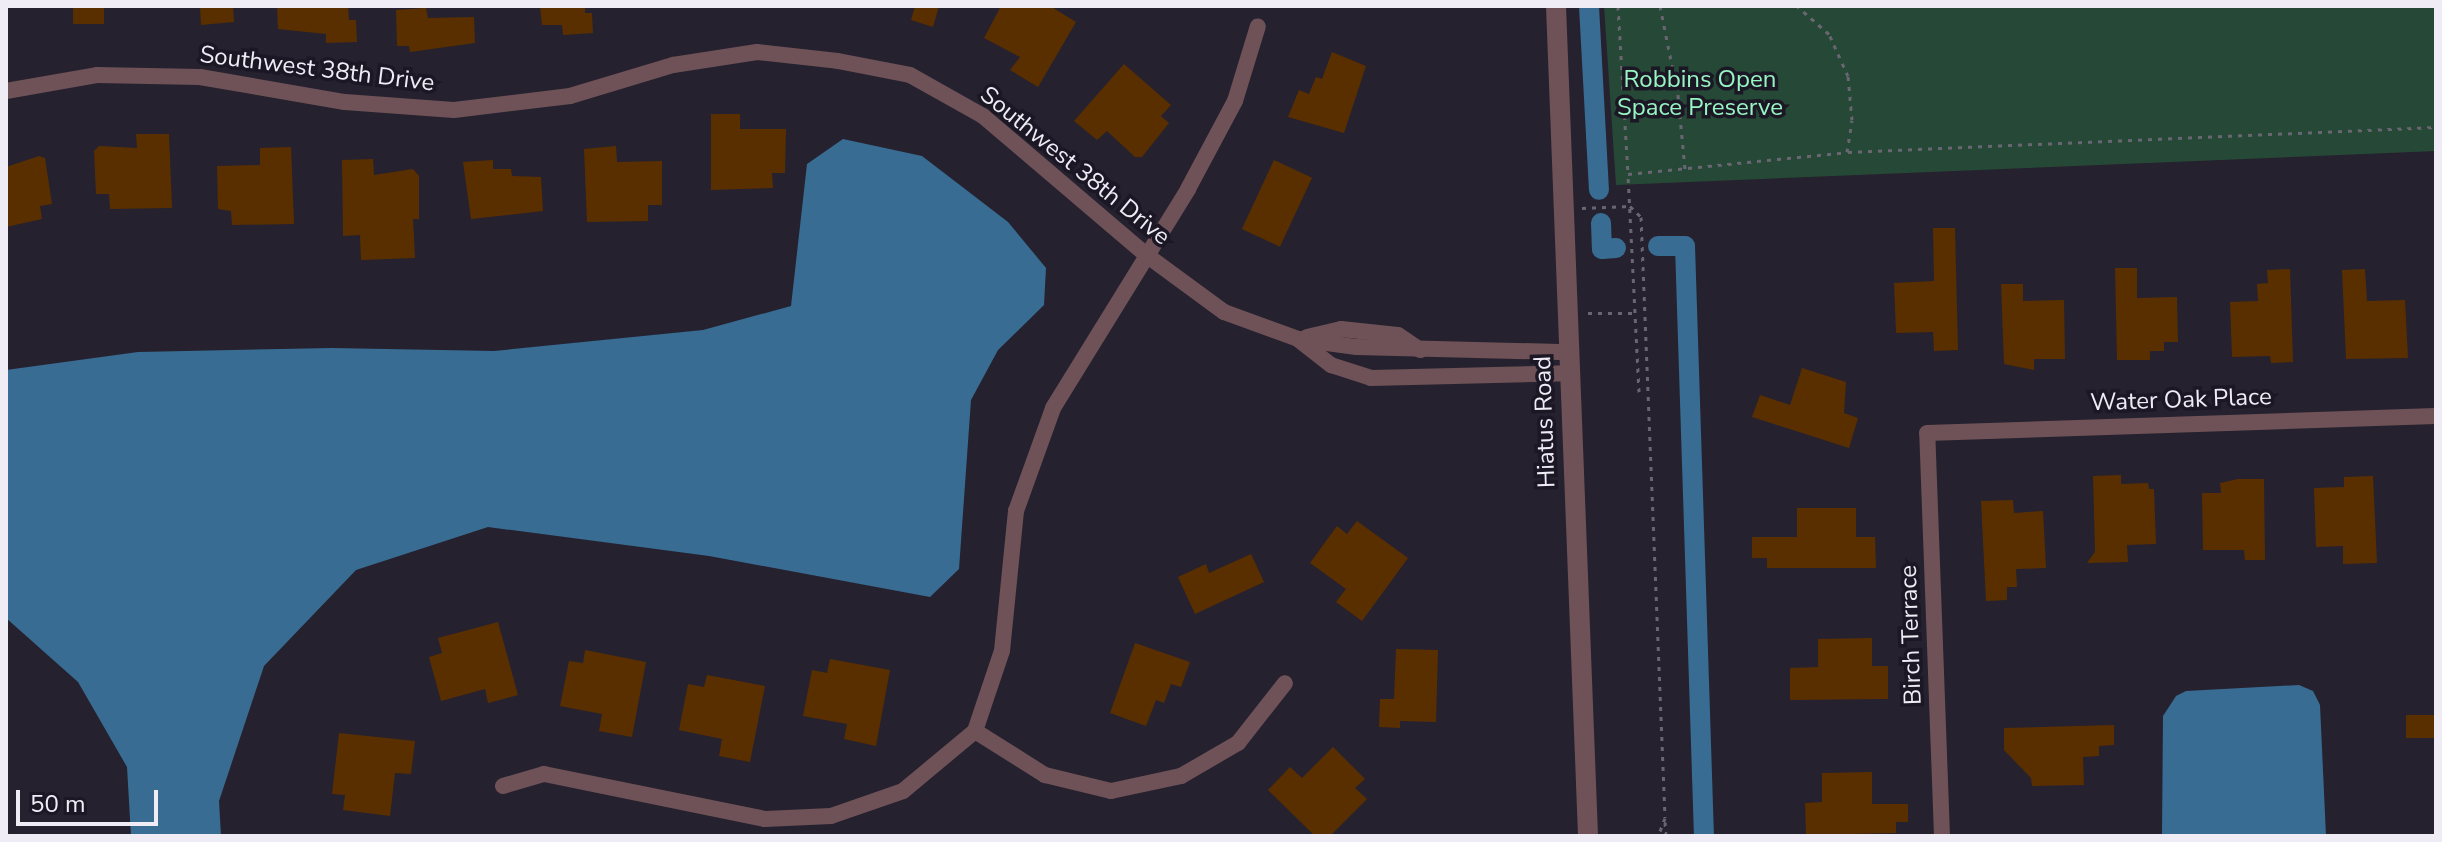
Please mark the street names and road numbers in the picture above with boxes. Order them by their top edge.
street label: Southwest 38th Drive [198,40,436,98]
street label: Southwest 38th Drive [974,80,1176,252]
street label: Hiatus Road [1528,356,1562,488]
street label: Water Oak Place [2090,382,2272,418]
street label: Birch Terrace [1894,565,1928,705]

